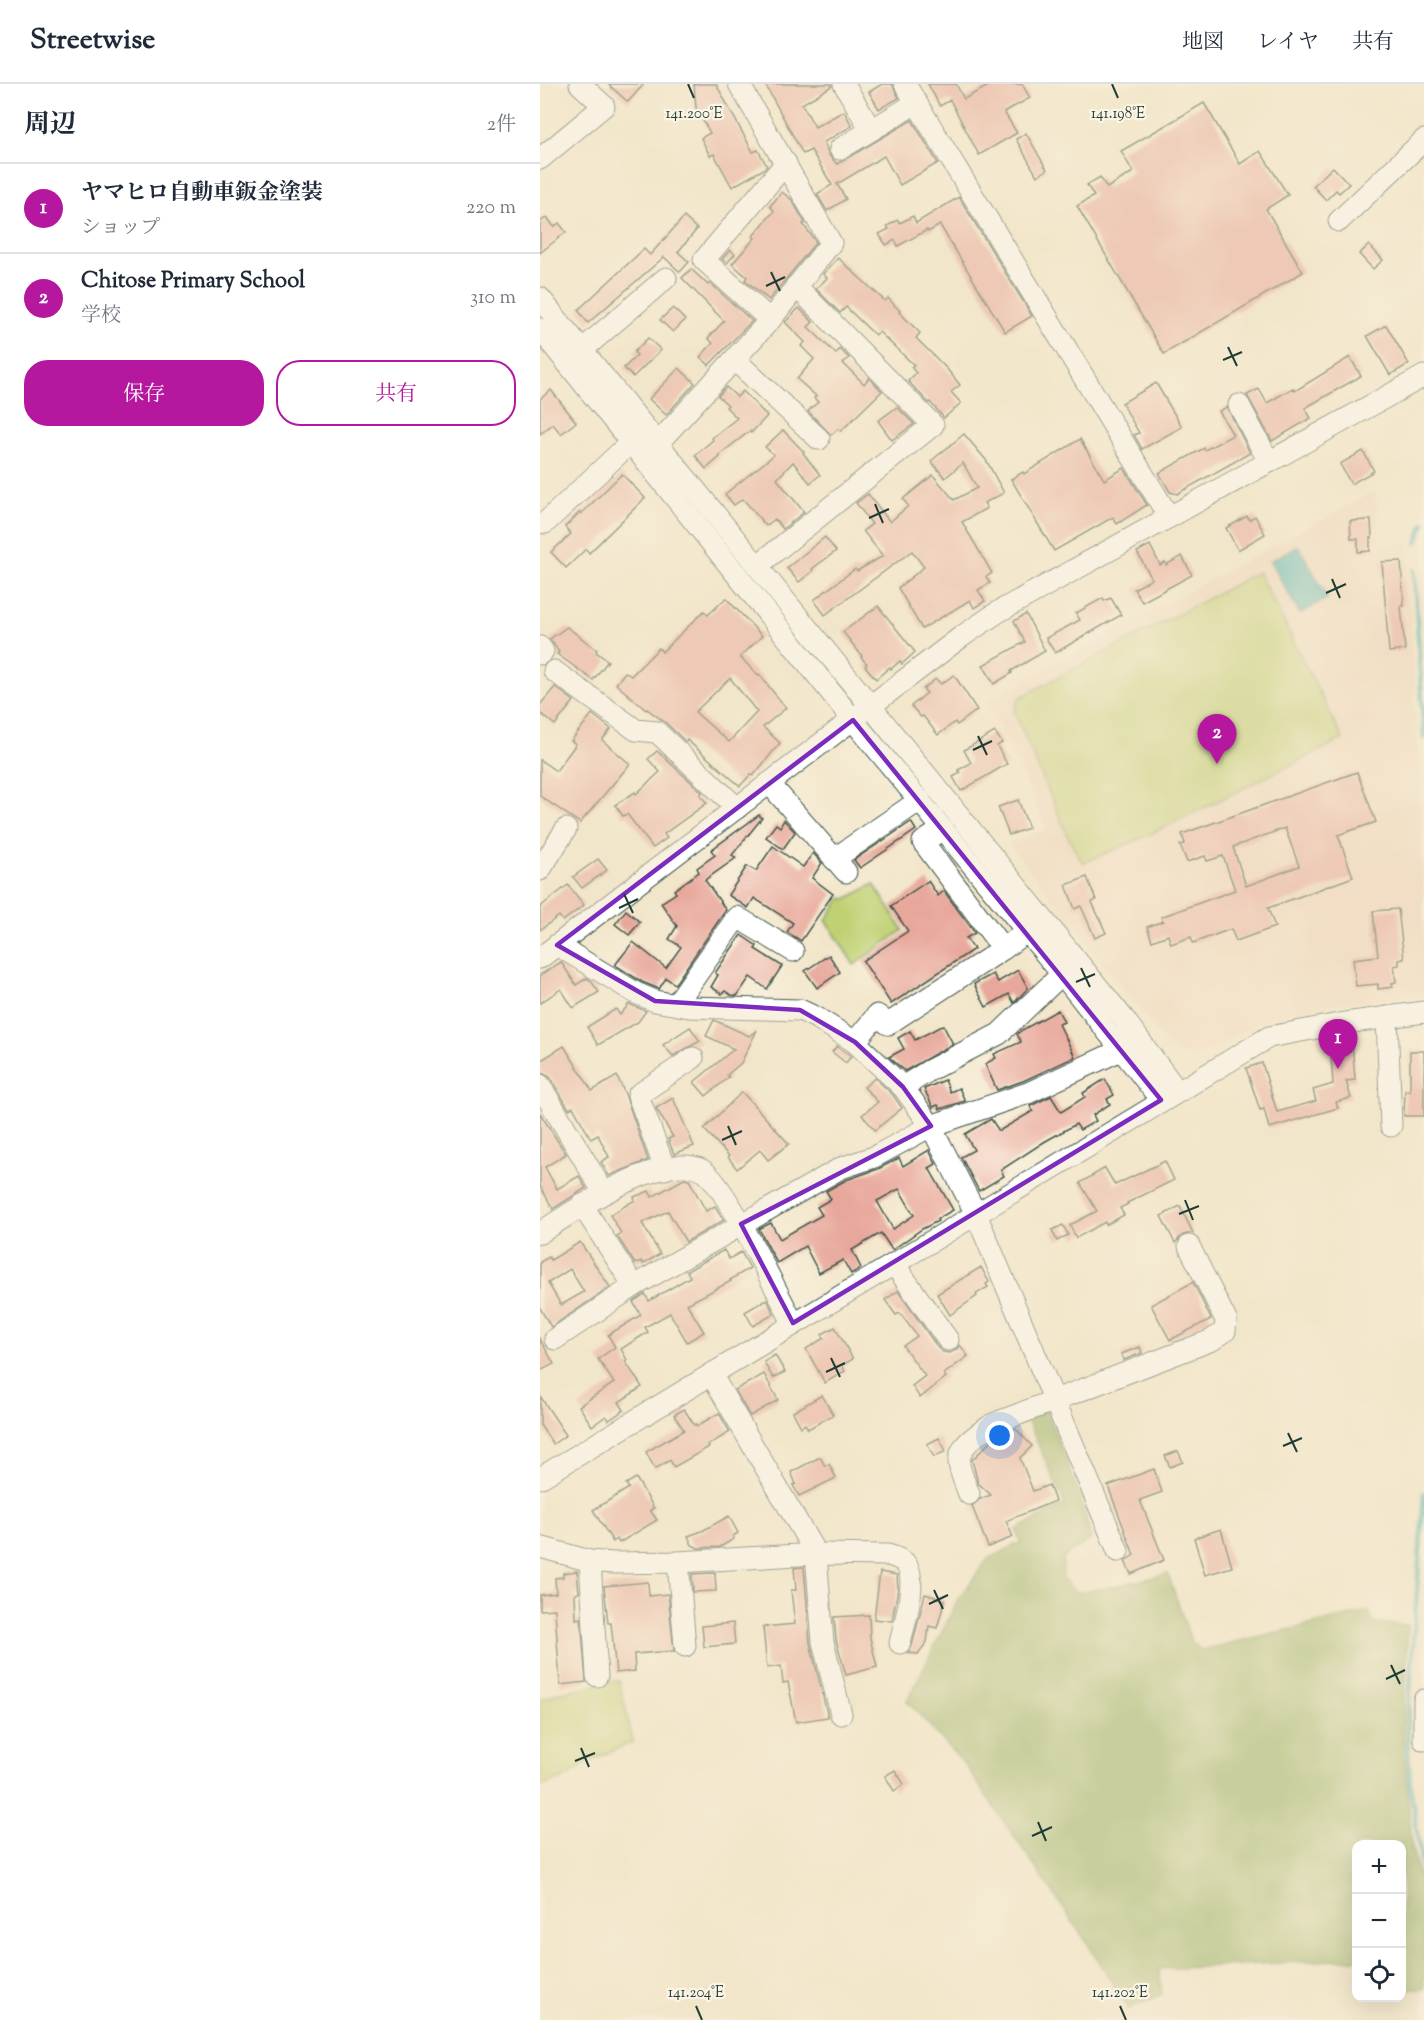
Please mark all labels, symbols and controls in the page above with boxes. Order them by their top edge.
text: Streetwise [30,21,155,61]
text: 地図 [1182,28,1224,58]
text: レイヤ [1257,28,1319,58]
text: 共有 [1352,28,1394,58]
text: 141.200°E [665,104,723,125]
text: 141.198°E [1091,104,1145,125]
text: 周辺 [24,107,76,144]
text: 2件 [487,111,516,140]
text: ヤマヒロ自動車鈑金塗装 [81,178,323,210]
text: 1 [40,194,47,223]
text: 220 m [466,194,516,223]
text: ショップ [81,214,161,243]
text: Chitose Primary School [81,266,305,298]
text: 2 [39,284,48,313]
text: 310 m [470,284,516,313]
text: 学校 [81,302,121,331]
button: 保存 [24,360,264,426]
button: 共有 [276,360,516,426]
pin: 2 [1198,714,1236,764]
pin: 1 [1318,1020,1358,1069]
your location [985,1421,1014,1450]
map controls [1352,1840,1406,2002]
button: + [1352,1840,1406,1894]
button: − [1352,1894,1406,1948]
button: locate [1352,1948,1406,2002]
text: 141.204°E [668,1983,724,2004]
text: 141.202°E [1092,1983,1148,2004]

